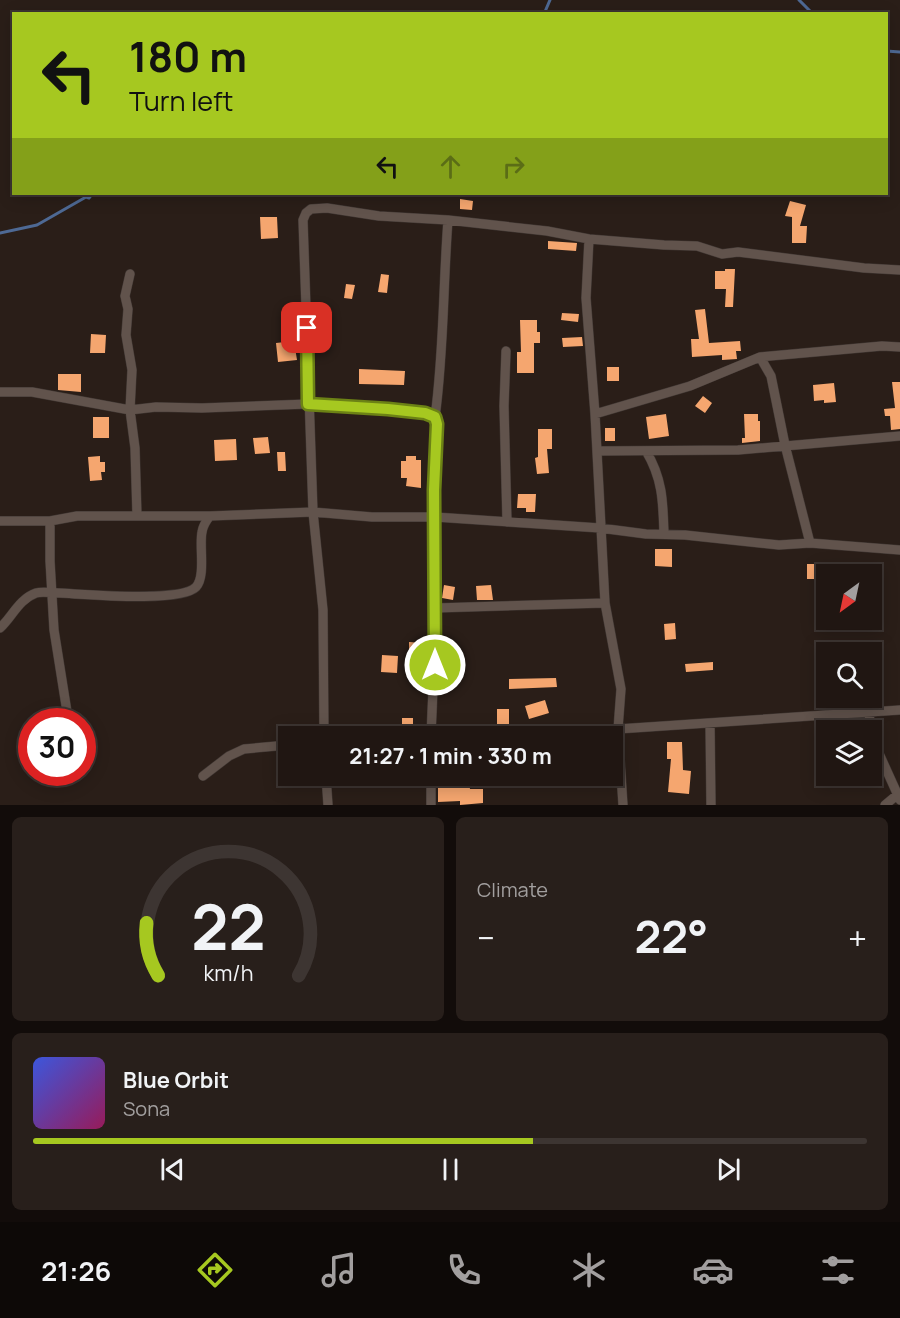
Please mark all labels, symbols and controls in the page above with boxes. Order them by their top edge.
text: 180 m [129,27,247,85]
icon: left [30,36,108,114]
text: Turn left [129,82,233,119]
icon: left [371,150,404,183]
icon: ahead [434,150,467,183]
icon: right [497,150,530,183]
pin [281,302,332,353]
icon: arrive [290,311,323,344]
north arrow [816,564,882,630]
map controls [816,564,882,786]
position arrow [403,633,467,697]
button: search [816,642,882,708]
speed limit sign: 30 [18,708,96,786]
button: layers [816,720,882,786]
text: 21:27 · 1 min · 330 m [349,741,552,771]
text: Climate [477,876,548,903]
text: 22 [191,883,265,969]
text: 22° [634,905,708,967]
text: − [477,915,495,960]
text: + [848,915,867,960]
text: km/h [203,958,253,987]
text: Blue Orbit [123,1065,229,1095]
text: Sona [123,1095,170,1122]
icon: previous [156,1153,189,1186]
icon: pause [434,1153,467,1186]
icon: next [712,1153,745,1186]
icon: directions [194,1249,236,1291]
icon: music [318,1249,360,1291]
icon: phone [443,1249,485,1291]
icon: climate [568,1249,610,1291]
icon: car [692,1249,734,1291]
icon: filters [817,1249,859,1291]
text: 21:26 [41,1252,111,1289]

